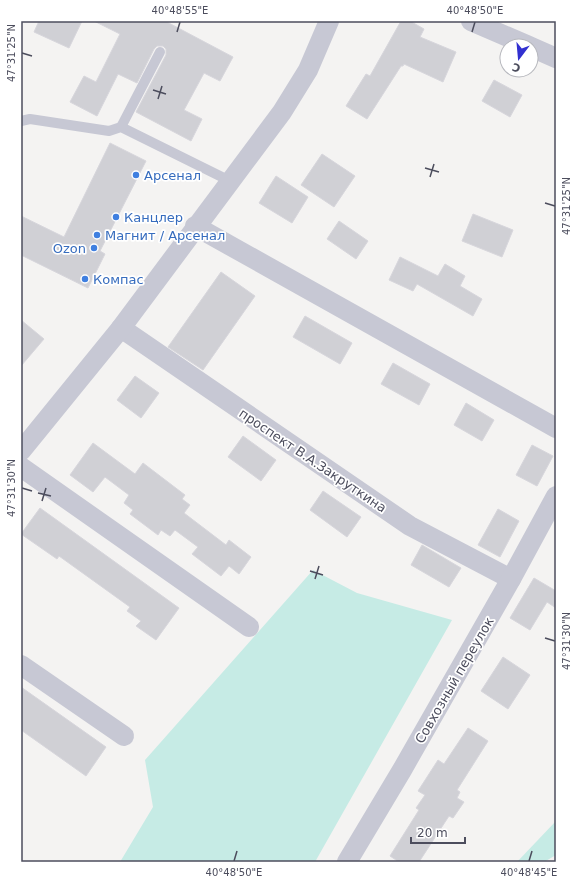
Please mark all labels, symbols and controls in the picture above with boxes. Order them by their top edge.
text: 40°48'55"E [152,5,208,16]
text: 40°48'50"E [447,5,503,16]
text: 47°31'25"N [6,24,17,82]
north arrow [499,38,539,78]
text: С [511,60,522,74]
place label: Арсенал [144,168,201,183]
marker: Арсенал [131,170,141,180]
text: 47°31'25"N [561,177,572,235]
place label: Канцлер [124,210,183,225]
marker: Канцлер [111,212,121,222]
place label: Магнит / Арсенал [105,228,225,243]
marker: Магнит / Арсенал [92,230,102,240]
place label: Ozon [53,241,86,256]
marker: Ozon [89,243,99,253]
place label: Компас [93,272,144,287]
marker: Компас [80,274,90,284]
street label: проспект В.А.Закруткина [236,405,389,515]
text: 47°31'30"N [6,459,17,517]
text: 47°31'30"N [561,612,572,670]
street label: Совхозный переулок [412,614,497,746]
scale bar [411,819,465,845]
text: 20 m [417,826,448,840]
text: 40°48'50"E [206,867,262,878]
text: 40°48'45"E [501,867,557,878]

